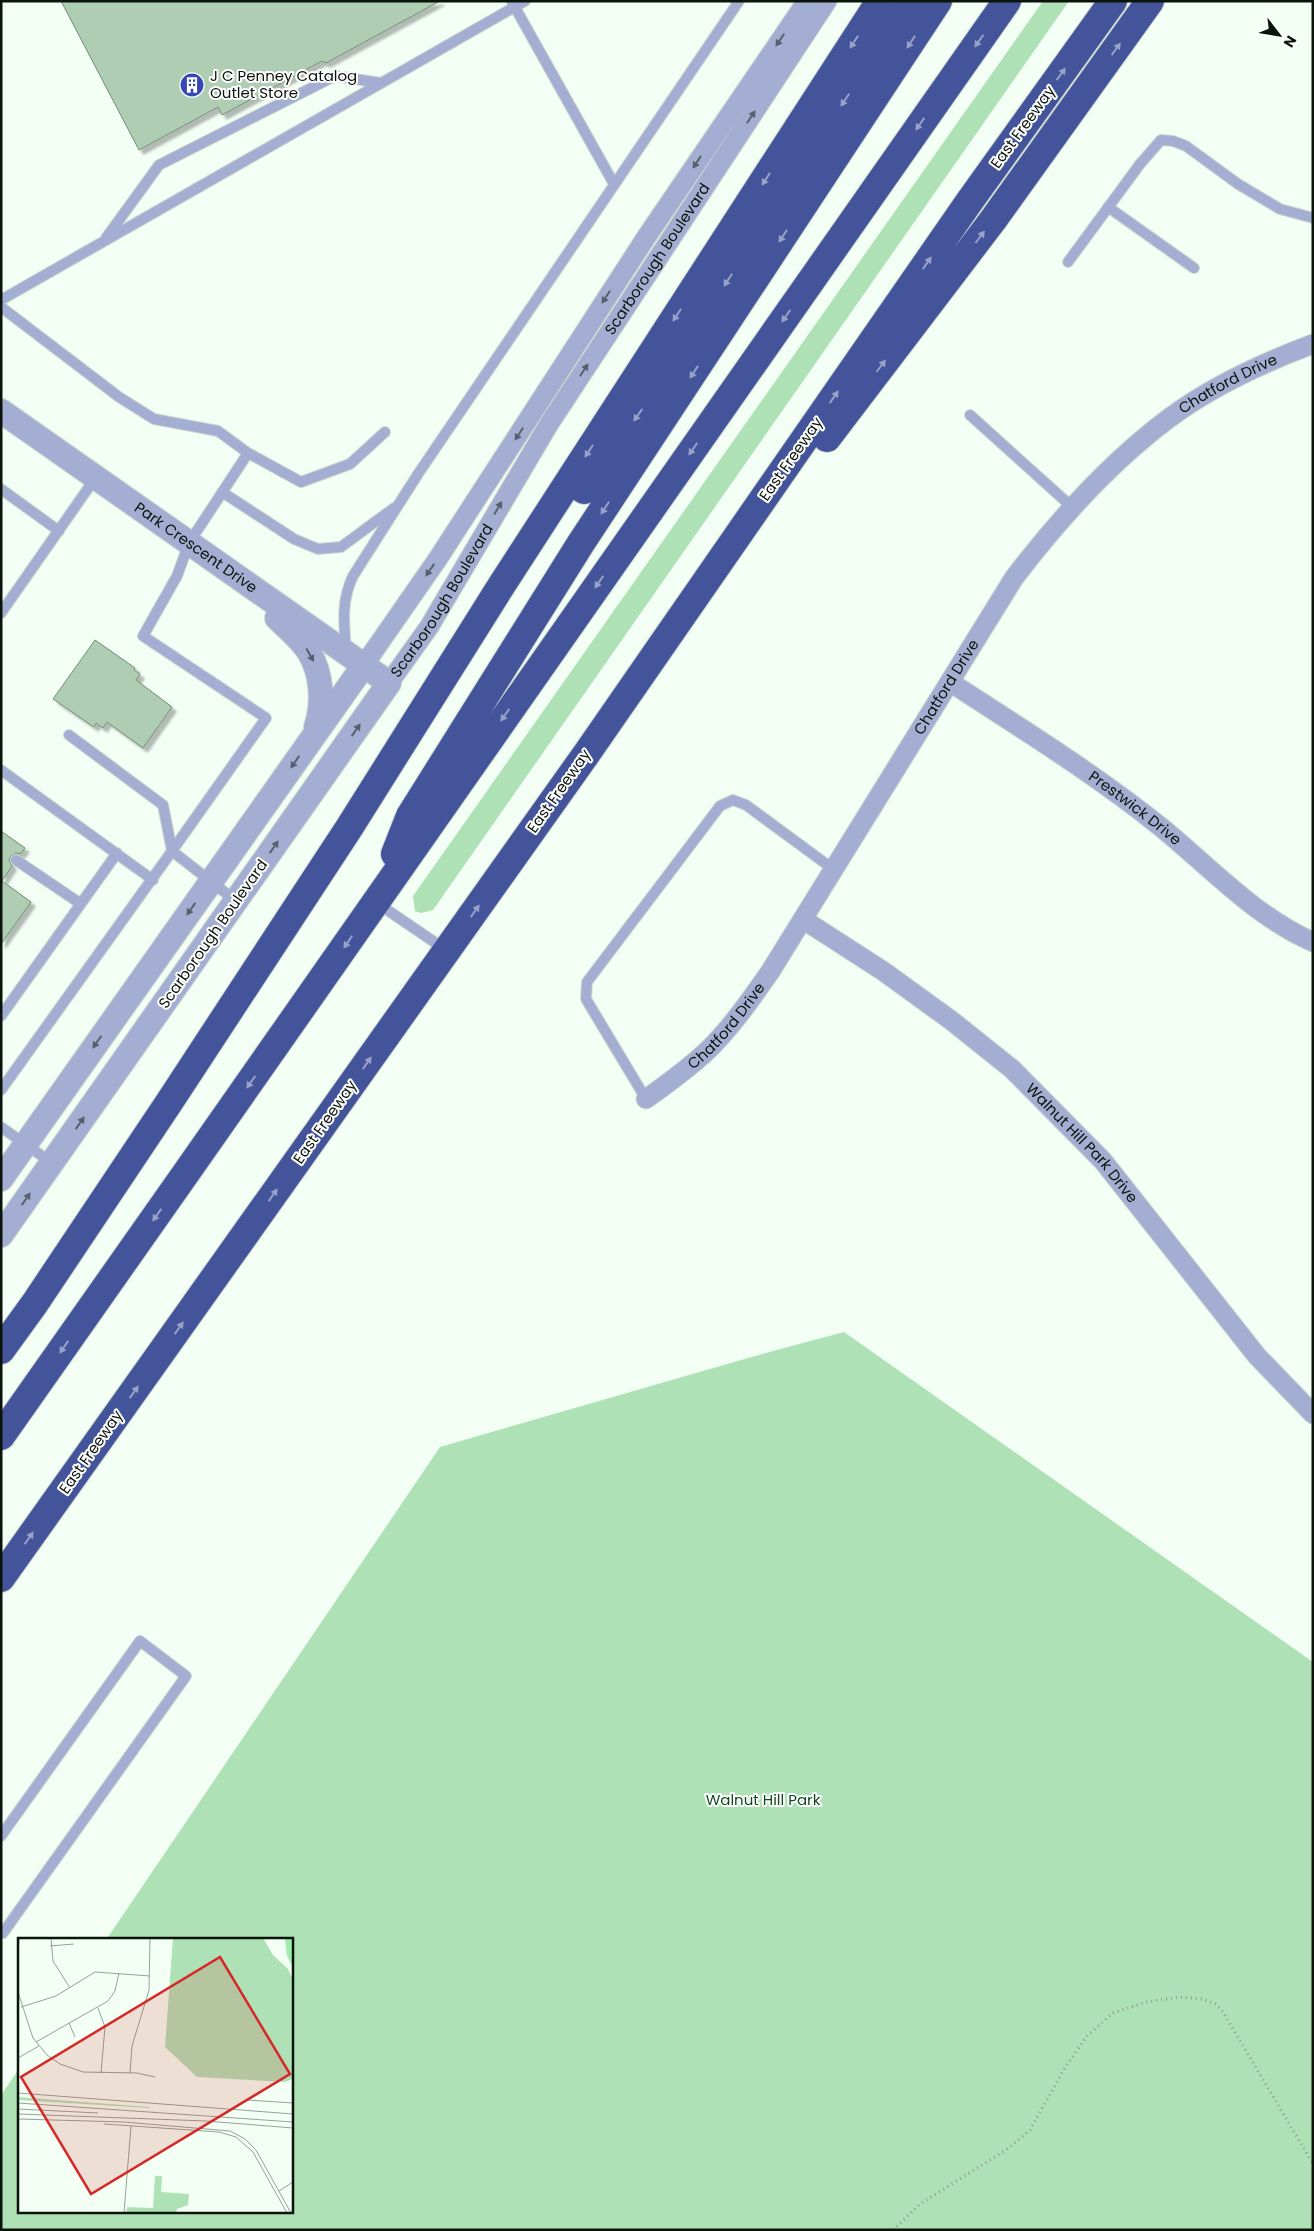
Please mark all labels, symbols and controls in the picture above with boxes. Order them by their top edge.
north arrow [1254,10,1304,60]
text: N [1279,32,1301,51]
one-way arrow [775,33,785,47]
one-way arrow [974,34,984,48]
one-way arrow [906,35,916,49]
one-way arrow [849,36,859,49]
one-way arrow [1111,42,1121,56]
place label: J C Penney Catalog Outlet Store [210,65,357,103]
one-way arrow [1056,67,1066,80]
building icon: J C Penney Catalog Outlet Store [179,72,205,98]
street label: East Freeway [985,81,1060,172]
one-way arrow [840,93,850,106]
one-way arrow [746,111,755,124]
one-way arrow [915,117,925,131]
one-way arrow [692,156,702,169]
one-way arrow [761,172,771,185]
street label: Scarborough Boulevard [599,179,715,339]
one-way arrow [778,230,788,243]
one-way arrow [974,231,985,244]
one-way arrow [922,256,932,270]
one-way arrow [723,273,733,287]
one-way arrow [602,291,611,304]
one-way arrow [673,308,682,322]
one-way arrow [781,309,791,323]
street label: Chatford Drive [1174,349,1280,418]
one-way arrow [876,360,887,373]
one-way arrow [579,363,589,376]
one-way arrow [689,365,699,379]
one-way arrow [829,390,839,404]
one-way arrow [633,408,643,422]
street label: East Freeway [754,412,828,505]
one-way arrow [514,428,524,441]
one-way arrow [688,442,698,456]
one-way arrow [584,445,594,458]
street label: Park Crescent Drive [130,497,262,598]
one-way arrow [494,501,503,514]
one-way arrow [600,501,609,514]
street label: Scarborough Boulevard [385,520,498,681]
one-way arrow [425,563,435,577]
one-way arrow [594,575,604,589]
street label: Chatford Drive [908,635,984,739]
one-way arrow [306,648,314,663]
one-way arrow [500,708,510,721]
one-way arrow [351,723,361,737]
street label: East Freeway [522,744,596,837]
one-way arrow [290,755,300,769]
street label: Prestwick Drive [1085,766,1186,850]
one-way arrow [269,840,279,854]
street label: Scarborough Boulevard [153,855,272,1012]
one-way arrow [186,902,196,916]
one-way arrow [470,904,480,918]
one-way arrow [343,935,353,948]
street label: Chatford Drive [683,978,769,1074]
one-way arrow [92,1035,102,1049]
one-way arrow [362,1056,372,1070]
one-way arrow [246,1075,256,1089]
street label: East Freeway [288,1075,362,1168]
street label: Walnut Hill Park Drive [1022,1078,1143,1207]
one-way arrow [75,1117,85,1130]
one-way arrow [268,1189,278,1202]
one-way arrow [21,1193,32,1206]
one-way arrow [152,1208,162,1222]
one-way arrow [174,1321,184,1335]
one-way arrow [59,1341,69,1354]
one-way arrow [128,1385,138,1398]
street label: East Freeway [54,1405,128,1498]
one-way arrow [24,1532,34,1545]
park label: Walnut Hill Park [706,1789,821,1810]
inset map [18,1938,292,2214]

